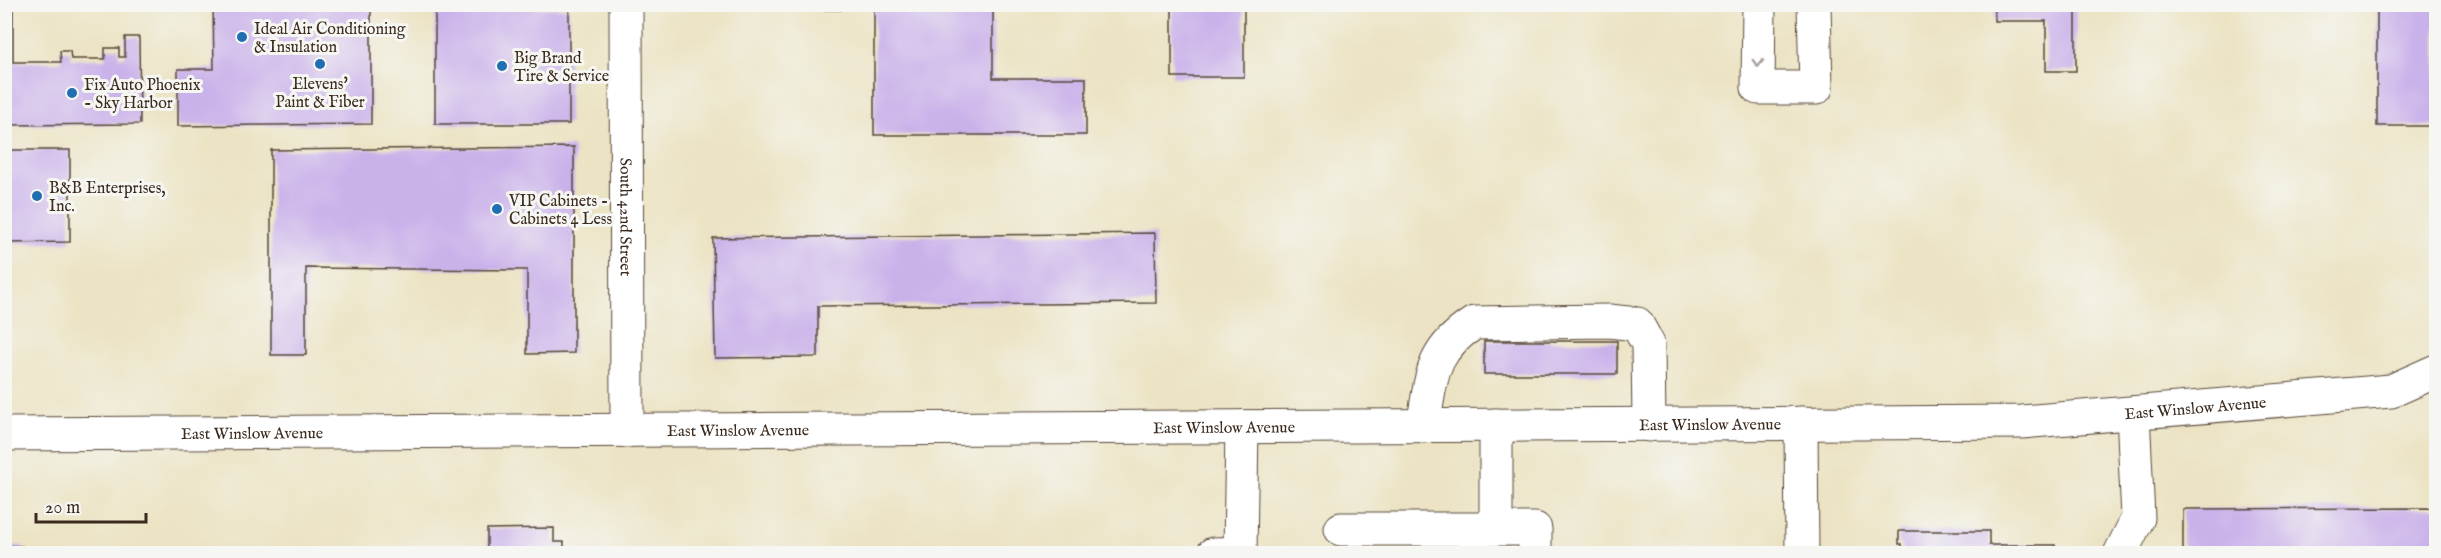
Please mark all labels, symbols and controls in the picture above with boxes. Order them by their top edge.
place label: Ideal Air Conditioning & Insulation [254,20,406,58]
marker: Ideal Air Conditioning & Insulation [235,30,249,44]
place label: Big Brand Tire & Service [514,49,609,87]
marker: Elevens' Paint & Fiber [313,57,327,71]
one-way arrow [1752,58,1764,67]
marker: Big Brand Tire & Service [495,59,509,73]
place label: Elevens' Paint & Fiber [275,75,365,113]
place label: Fix Auto Phoenix - Sky Harbor [84,76,201,114]
marker: Fix Auto Phoenix - Sky Harbor [65,86,79,100]
street label: South 42nd Street [614,158,635,277]
place label: B&B Enterprises, Inc. [49,179,166,217]
marker: B&B Enterprises, Inc. [30,189,44,203]
place label: VIP Cabinets - Cabinets 4 Less [508,192,612,230]
marker: VIP Cabinets - Cabinets 4 Less [490,202,504,216]
street label: East Winslow Avenue [2124,394,2267,425]
street label: East Winslow Avenue [1639,415,1781,436]
street label: East Winslow Avenue [1153,418,1295,439]
street label: East Winslow Avenue [667,421,809,442]
street label: East Winslow Avenue [181,424,323,445]
scale bar [36,486,146,524]
text: 20 m [45,497,80,520]

